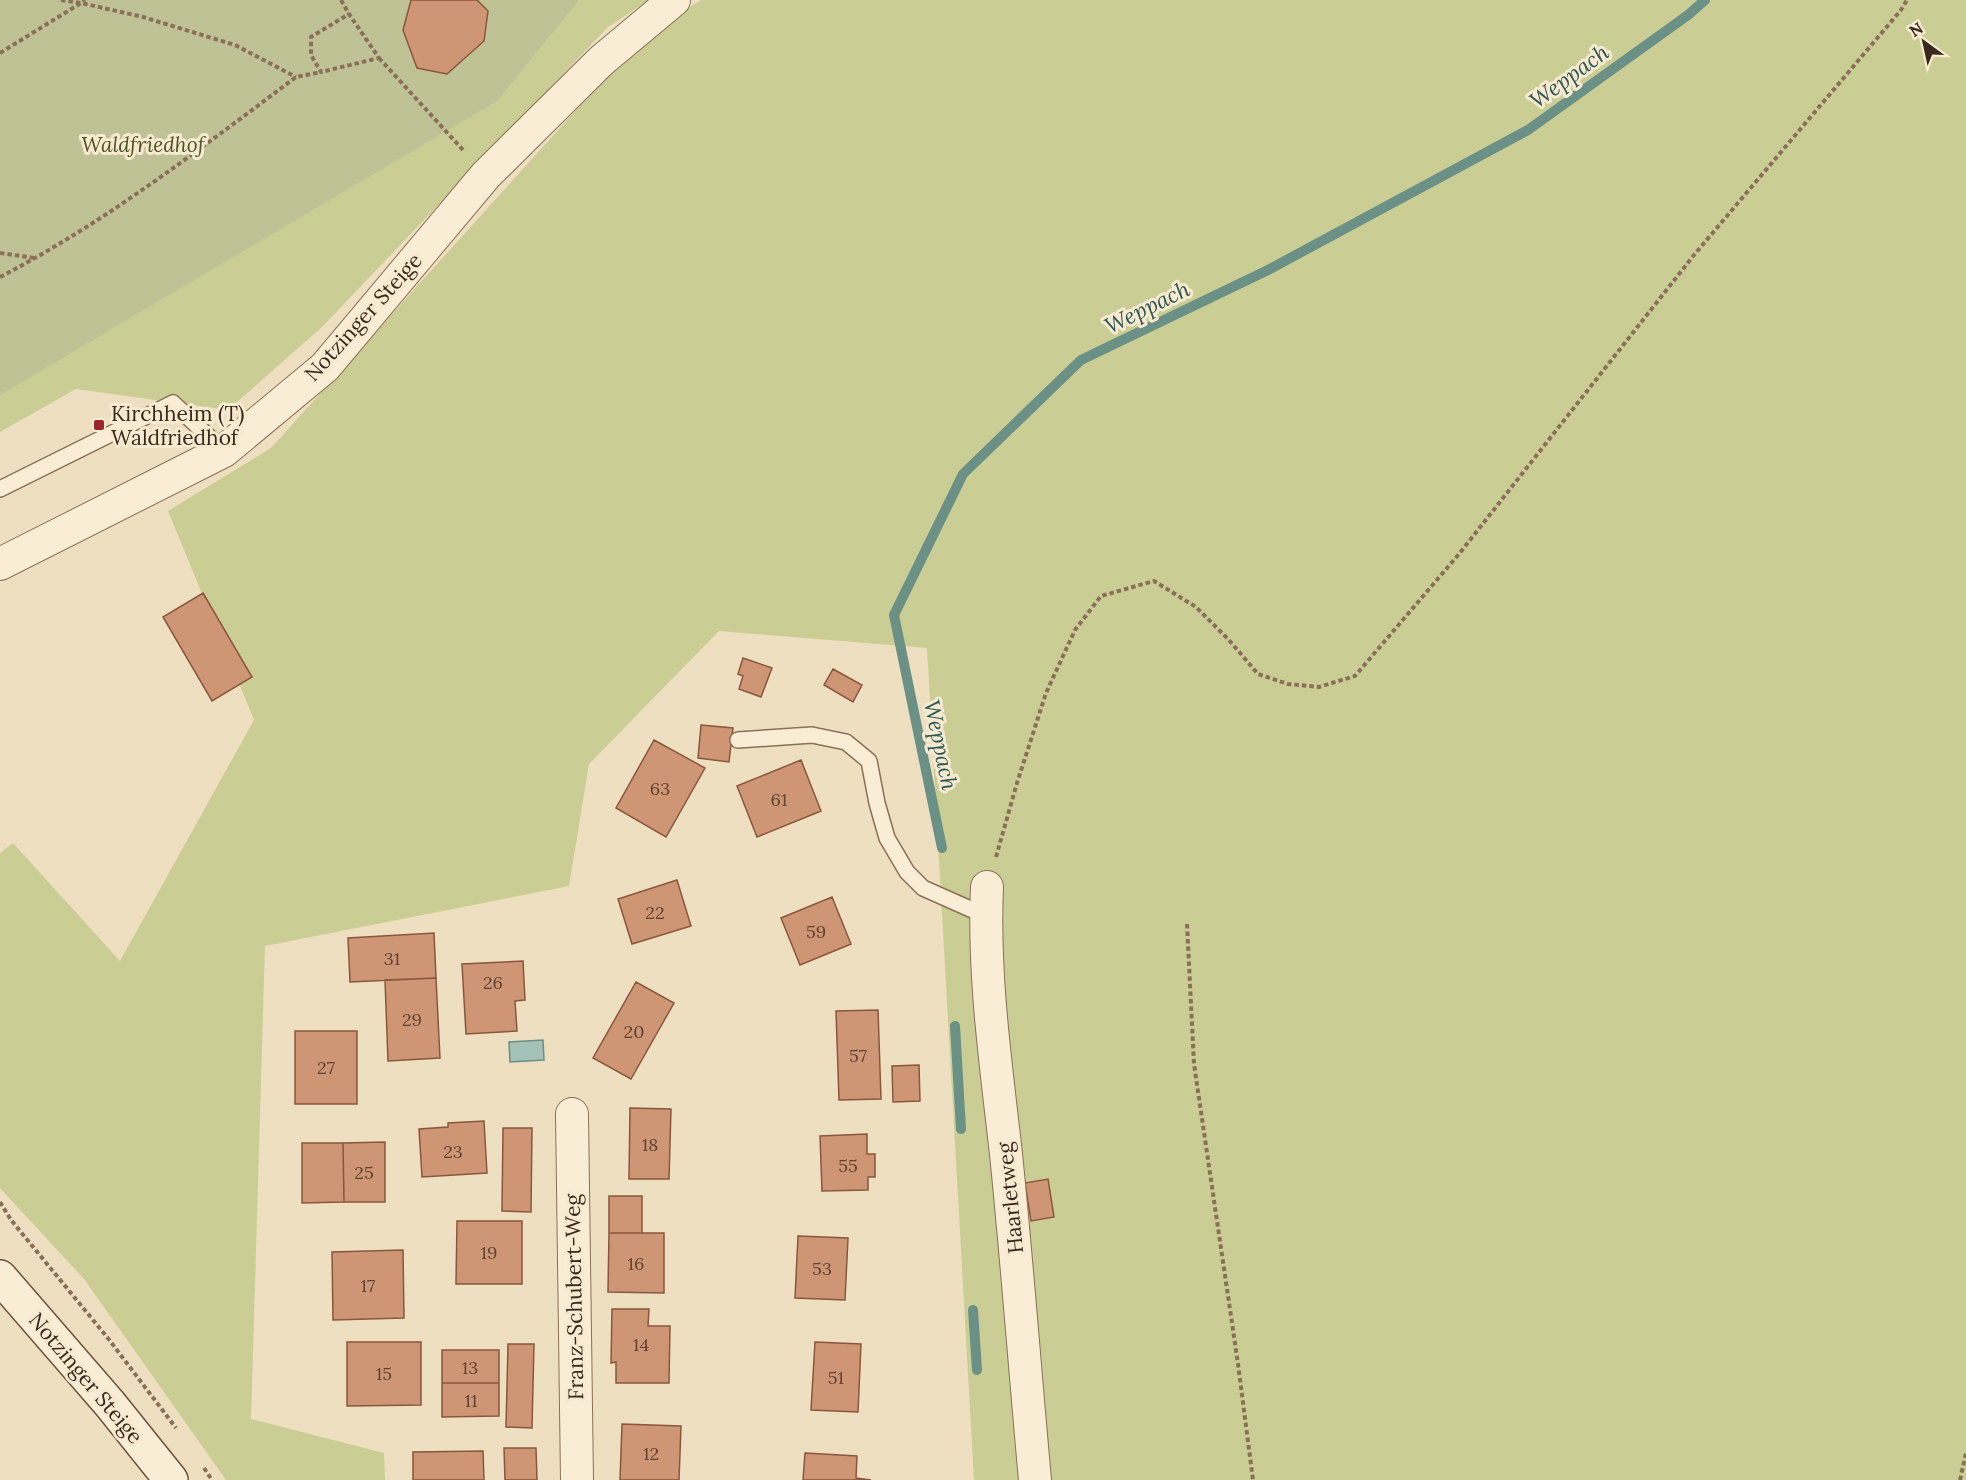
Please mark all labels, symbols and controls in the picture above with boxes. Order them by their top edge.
north arrow [1894,12,1954,72]
text: N [1905,18,1926,41]
water label: Weppach [1524,38,1614,114]
park label: Waldfriedhof [81,131,207,158]
street label: Notzinger Steige [298,247,428,387]
water label: Weppach [1100,274,1194,340]
place label: Kirchheim (T) Waldfriedhof [111,400,244,451]
marker: Kirchheim (T) Waldfriedhof [92,418,106,432]
water label: Weppach [918,698,964,793]
house number: 63 [650,777,670,800]
house number: 61 [771,788,787,811]
house number: 22 [645,901,665,924]
house number: 59 [806,920,826,943]
house number: 31 [384,947,400,970]
house number: 26 [483,971,503,994]
house number: 29 [402,1008,422,1031]
house number: 20 [624,1020,644,1043]
house number: 57 [849,1044,867,1067]
house number: 27 [317,1056,335,1079]
house number: 18 [642,1133,658,1156]
house number: 23 [443,1140,463,1163]
street label: Haarletweg [991,1141,1029,1255]
house number: 55 [838,1154,858,1177]
house number: 25 [354,1161,374,1184]
street label: Franz-Schubert-Weg [559,1193,589,1400]
house number: 19 [481,1241,497,1264]
house number: 16 [628,1252,644,1275]
house number: 53 [812,1257,832,1280]
house number: 17 [361,1274,375,1297]
street label: Notzinger Steige [23,1307,149,1449]
house number: 14 [633,1333,649,1356]
house number: 13 [462,1356,478,1379]
house number: 15 [376,1362,392,1385]
house number: 51 [828,1366,844,1389]
house number: 11 [464,1389,478,1412]
house number: 12 [643,1442,659,1465]

